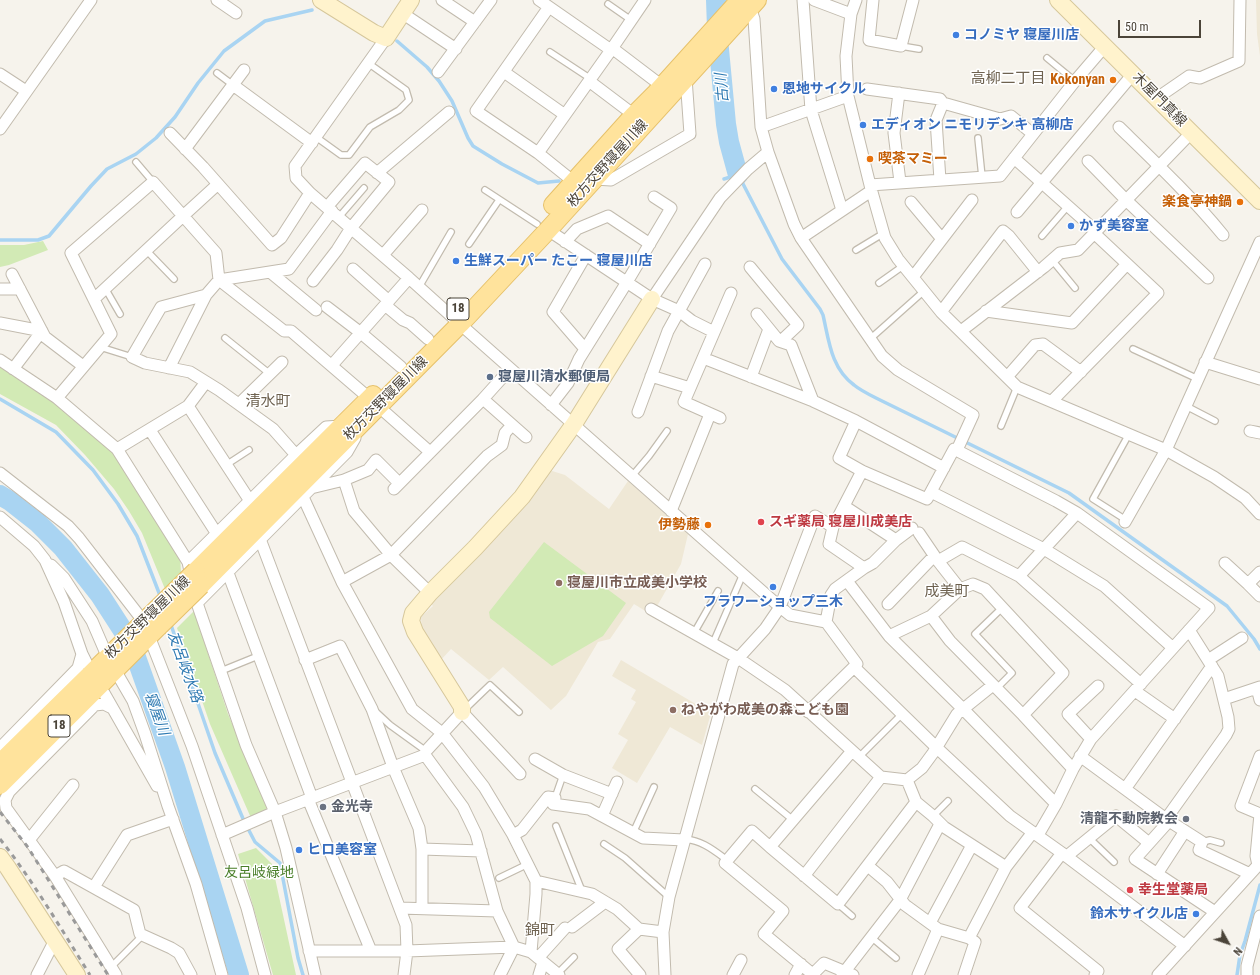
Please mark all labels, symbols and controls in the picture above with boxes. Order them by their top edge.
scale bar [1120,12,1203,38]
text: 50 m [1125,20,1149,34]
place label: コノミヤ 寝屋川店 [964,27,1079,43]
marker: コノミヤ 寝屋川店 [951,30,961,40]
street label: 木屋門真線 [1128,69,1190,131]
district label: 高柳二丁目 [971,70,1045,88]
water label: 古川 [713,72,733,104]
place label: Kokonyan [1050,72,1105,88]
marker: Kokonyan [1108,75,1118,85]
place label: 恩地サイクル [782,81,866,97]
marker: 恩地サイクル [769,84,779,94]
street label: 枚方交野寝屋川線 [564,117,652,211]
place label: エディオン ニモリデンキ 高柳店 [871,117,1073,133]
marker: エディオン ニモリデンキ 高柳店 [858,120,868,130]
place label: 喫茶マミー [878,151,948,167]
marker: 喫茶マミー [865,154,875,164]
place label: 楽食亭神鍋 [1162,194,1232,210]
marker: 楽食亭神鍋 [1235,197,1245,207]
place label: かず美容室 [1079,218,1149,234]
marker: かず美容室 [1066,221,1076,231]
place label: 生鮮スーパー たこー 寝屋川店 [464,253,652,269]
marker: 生鮮スーパー たこー 寝屋川店 [451,256,461,266]
road number: 18 [447,298,469,320]
street label: 枚方交野寝屋川線 [340,353,432,445]
place label: 寝屋川清水郵便局 [498,369,610,385]
marker: 寝屋川清水郵便局 [485,372,495,382]
district label: 清水町 [246,393,290,411]
place label: スギ薬局 寝屋川成美店 [769,514,912,530]
place label: 伊勢藤 [658,517,700,533]
marker: スギ薬局 寝屋川成美店 [756,517,766,527]
marker: 伊勢藤 [703,520,713,530]
street label: 枚方交野寝屋川線 [102,573,194,663]
place label: 寝屋川市立成美小学校 [567,575,707,591]
marker: 寝屋川市立成美小学校 [554,578,564,588]
marker: フラワーショップ三木 [768,582,778,592]
district label: 成美町 [925,583,969,601]
place label: フラワーショップ三木 [703,594,843,610]
water label: 友呂岐水路 [163,629,205,705]
water label: 寝屋川 [140,690,172,738]
place label: ねやがわ成美の森こども園 [681,702,849,718]
marker: ねやがわ成美の森こども園 [668,705,678,715]
road number: 18 [48,715,70,737]
place label: 金光寺 [331,799,373,815]
marker: 金光寺 [318,802,328,812]
place label: 清龍不動院教会 [1080,811,1178,827]
marker: 清龍不動院教会 [1181,814,1191,824]
place label: ヒロ美容室 [307,842,377,858]
marker: ヒロ美容室 [294,845,304,855]
park label: 友呂岐緑地 [224,865,294,881]
place label: 幸生堂薬局 [1138,882,1208,898]
marker: 幸生堂薬局 [1125,885,1135,895]
place label: 鈴木サイクル店 [1090,906,1188,922]
marker: 鈴木サイクル店 [1191,909,1201,919]
district label: 錦町 [525,922,555,940]
north arrow [1208,923,1248,963]
text: N [1230,944,1245,958]

